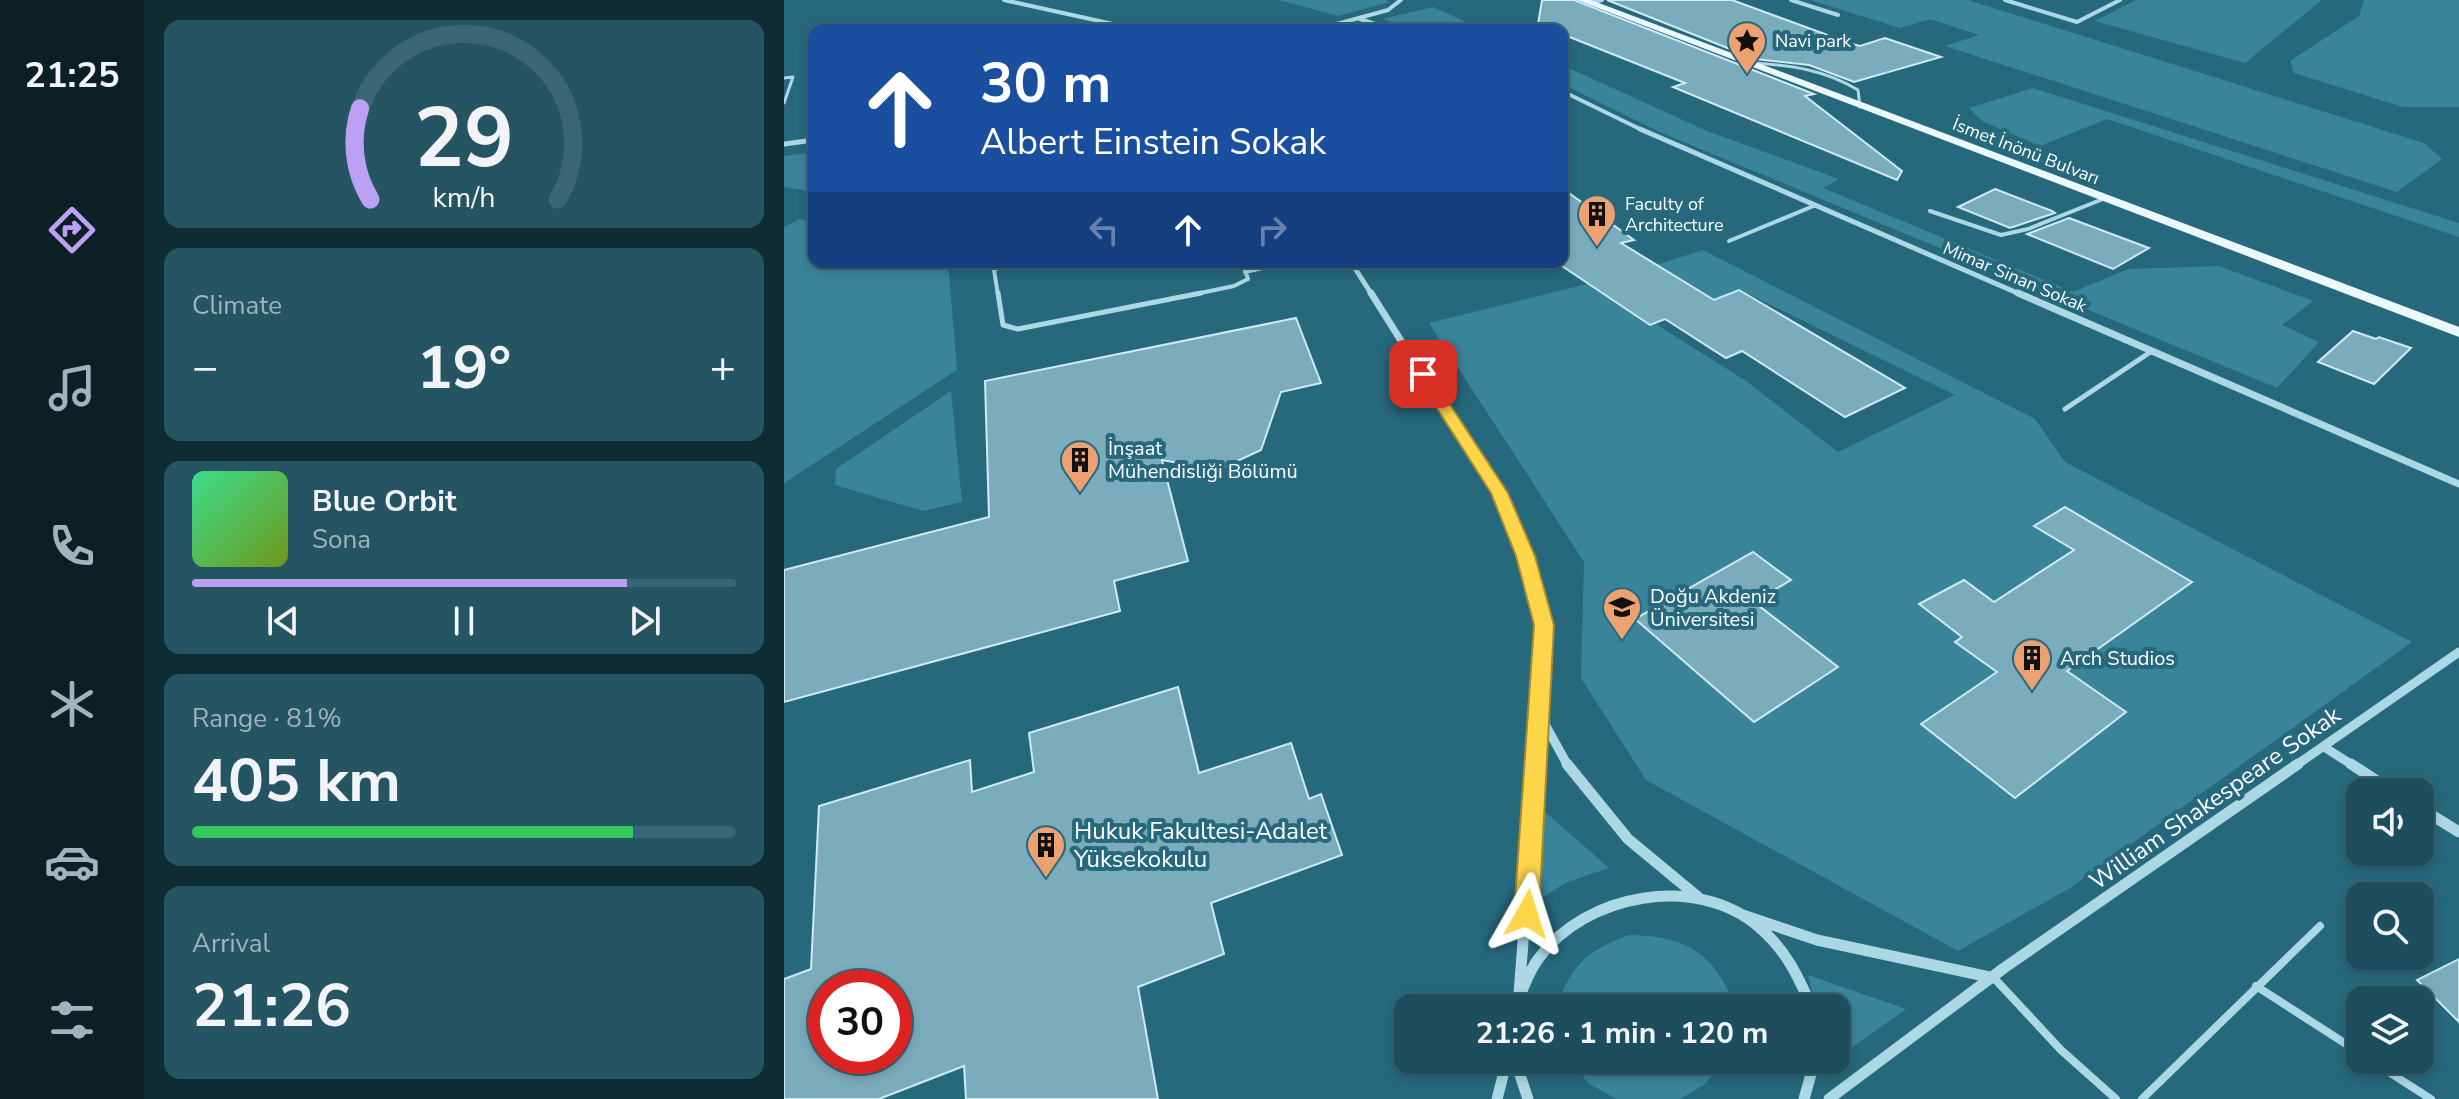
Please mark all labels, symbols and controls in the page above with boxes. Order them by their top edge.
place icon: Navi park [1726,20,1768,75]
place label: Navi park [1775,29,1852,53]
text: 30 m [980,45,1111,122]
text: 21:25 [24,51,120,100]
icon: ahead [848,56,952,160]
text: 29 [414,82,514,195]
street label: İsmet İnönü Bulvarı [1949,112,2103,190]
text: Albert Einstein Sokak [980,118,1326,167]
text: km/h [433,178,495,217]
place label: Faculty of Architecture [1625,192,1724,237]
building icon: Faculty of Architecture [1576,193,1618,248]
icon: directions [44,202,100,258]
icon: left [1082,208,1126,252]
icon: ahead [1166,208,1210,252]
icon: right [1250,208,1294,252]
street label: Mimar Sinan Sokak [1939,236,2091,319]
text: Climate [192,288,282,323]
text: 19° [417,327,511,409]
text: − [192,338,218,398]
text: + [710,338,736,398]
pin [1389,340,1457,408]
icon: arrive [1401,352,1445,396]
icon: music [44,360,100,416]
place label: İnşaat Mühendisliği Bölümü [1108,435,1298,485]
building icon: İnşaat Mühendisliği Bölümü [1059,439,1101,494]
text: Blue Orbit [312,481,456,522]
icon: phone [44,518,100,574]
text: Sona [312,522,371,557]
place label: Doğu Akdeniz Üniversitesi [1650,583,1776,633]
school or university icon: Doğu Akdeniz Üniversitesi [1601,586,1643,641]
icon: previous [261,599,305,643]
icon: pause [442,599,486,643]
icon: next [623,599,667,643]
building icon: Arch Studios [2011,637,2053,692]
place label: Arch Studios [2060,645,2175,672]
icon: climate [44,676,100,732]
street label: William Shakespeare Sokak [2083,698,2348,897]
text: Range · 81% [192,701,342,736]
text: 405 km [192,740,401,822]
map controls [2346,778,2434,1074]
button: sound [2346,778,2434,866]
place label: Hukuk Fakultesi-Adalet Yüksekokulu [1073,815,1328,875]
building icon: Hukuk Fakultesi-Adalet Yüksekokulu [1025,824,1067,879]
icon: car [44,834,100,890]
position arrow [1485,872,1569,956]
button: search [2346,882,2434,970]
text: Arrival [192,926,270,961]
text: 21:26 [192,965,351,1047]
speed limit sign: 30 [808,970,912,1074]
button: layers [2346,986,2434,1074]
icon: filters [44,992,100,1048]
text: 21:26 · 1 min · 120 m [1476,1013,1768,1054]

